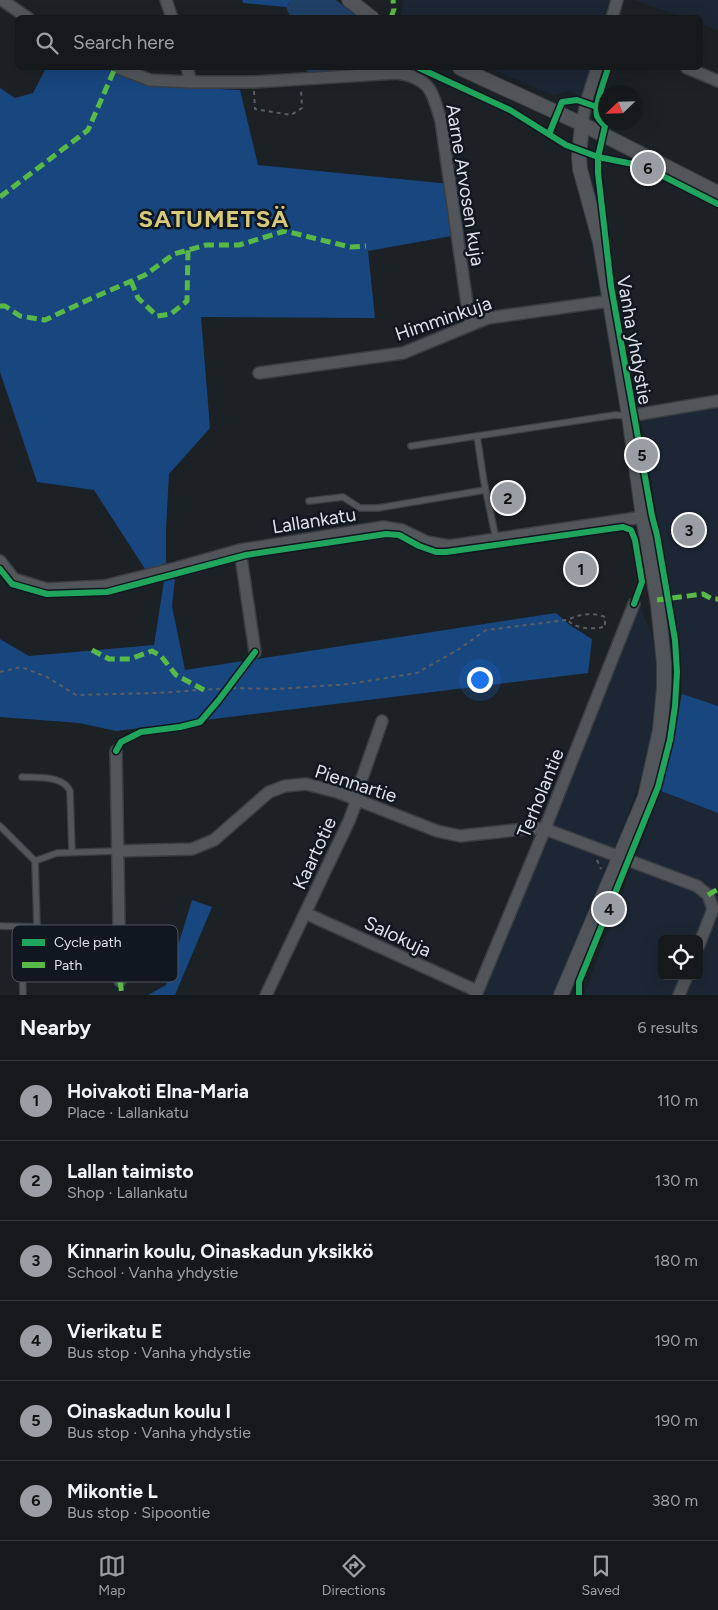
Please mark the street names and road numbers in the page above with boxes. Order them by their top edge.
street label: Aarne Arvosen kuja [441,102,490,268]
street label: Vanha yhdystie [612,274,657,406]
street label: Himminkuja [392,291,494,346]
street label: Lallankatu [270,503,358,538]
street label: Terholantie [512,745,569,841]
street label: Piennartie [312,759,400,808]
street label: Kaartotie [288,813,341,893]
street label: Salokuja [361,911,435,962]

